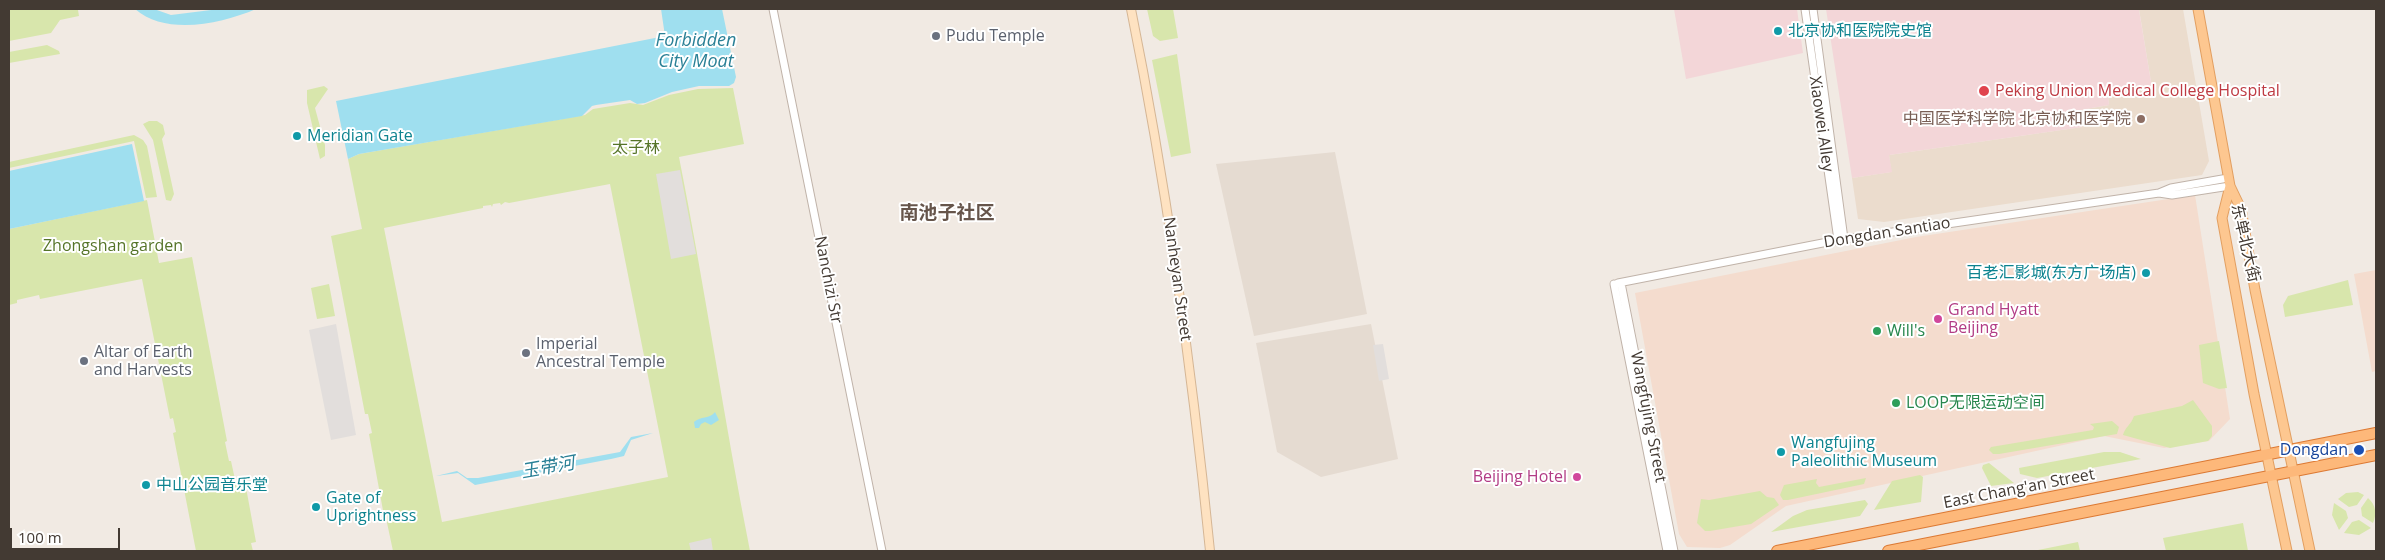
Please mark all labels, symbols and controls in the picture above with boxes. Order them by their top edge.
place label: 北京协和医院院史馆 [1788,21,1932,41]
marker: 北京协和医院院史馆 [1772,25,1784,37]
place label: Pudu Temple [946,26,1045,46]
water label: Forbidden City Moat [656,30,736,72]
marker: Pudu Temple [930,30,942,42]
street label: Xiaowei Alley [1805,75,1837,173]
place label: Peking Union Medical College Hospital [1995,81,2280,101]
marker: Peking Union Medical College Hospital [1977,84,1991,98]
place label: 中国医学科学院 北京协和医学院 [1903,109,2131,129]
marker: 中国医学科学院 北京协和医学院 [2135,113,2147,125]
place label: Meridian Gate [307,126,413,146]
marker: Meridian Gate [291,130,303,142]
park label: 太子林 [612,138,660,158]
street label: 东单北大街 [2227,202,2263,284]
district label: 南池子社区 [900,203,994,225]
street label: Dongdan Santiao [1822,213,1952,253]
street label: Nanheyan Street [1159,216,1195,342]
street label: Nanchizi Str [810,234,846,326]
park label: Zhongshan garden [43,236,183,256]
place label: 百老汇影城(东方广场店) [1967,263,2136,283]
marker: 百老汇影城(东方广场店) [2140,267,2152,279]
place label: Grand Hyatt Beijing [1948,300,2039,338]
marker: Grand Hyatt Beijing [1932,313,1944,325]
place label: Will's [1887,321,1925,341]
marker: Will's [1871,325,1883,337]
place label: Imperial Ancestral Temple [536,334,665,372]
place label: Altar of Earth and Harvests [94,342,192,380]
marker: Imperial Ancestral Temple [520,347,532,359]
street label: Wangfujing Street [1626,350,1670,484]
marker: Altar of Earth and Harvests [78,355,90,367]
place label: LOOP无限运动空间 [1906,393,2045,413]
marker: LOOP无限运动空间 [1890,397,1902,409]
place label: Wangfujing Paleolithic Museum [1791,433,1937,471]
place label: Dongdan [2280,440,2348,460]
marker: Dongdan [2352,443,2366,457]
marker: Wangfujing Paleolithic Museum [1775,446,1787,458]
water label: 玉带河 [520,453,576,483]
street label: East Chang'an Street [1942,465,2096,513]
place label: Beijing Hotel [1473,467,1567,487]
marker: Beijing Hotel [1571,471,1583,483]
place label: 中山公园音乐堂 [156,475,268,495]
marker: 中山公园音乐堂 [140,479,152,491]
place label: Gate of Uprightness [326,488,416,526]
marker: Gate of Uprightness [310,501,322,513]
scale bar [12,518,122,550]
text: 100 m [18,527,62,547]

